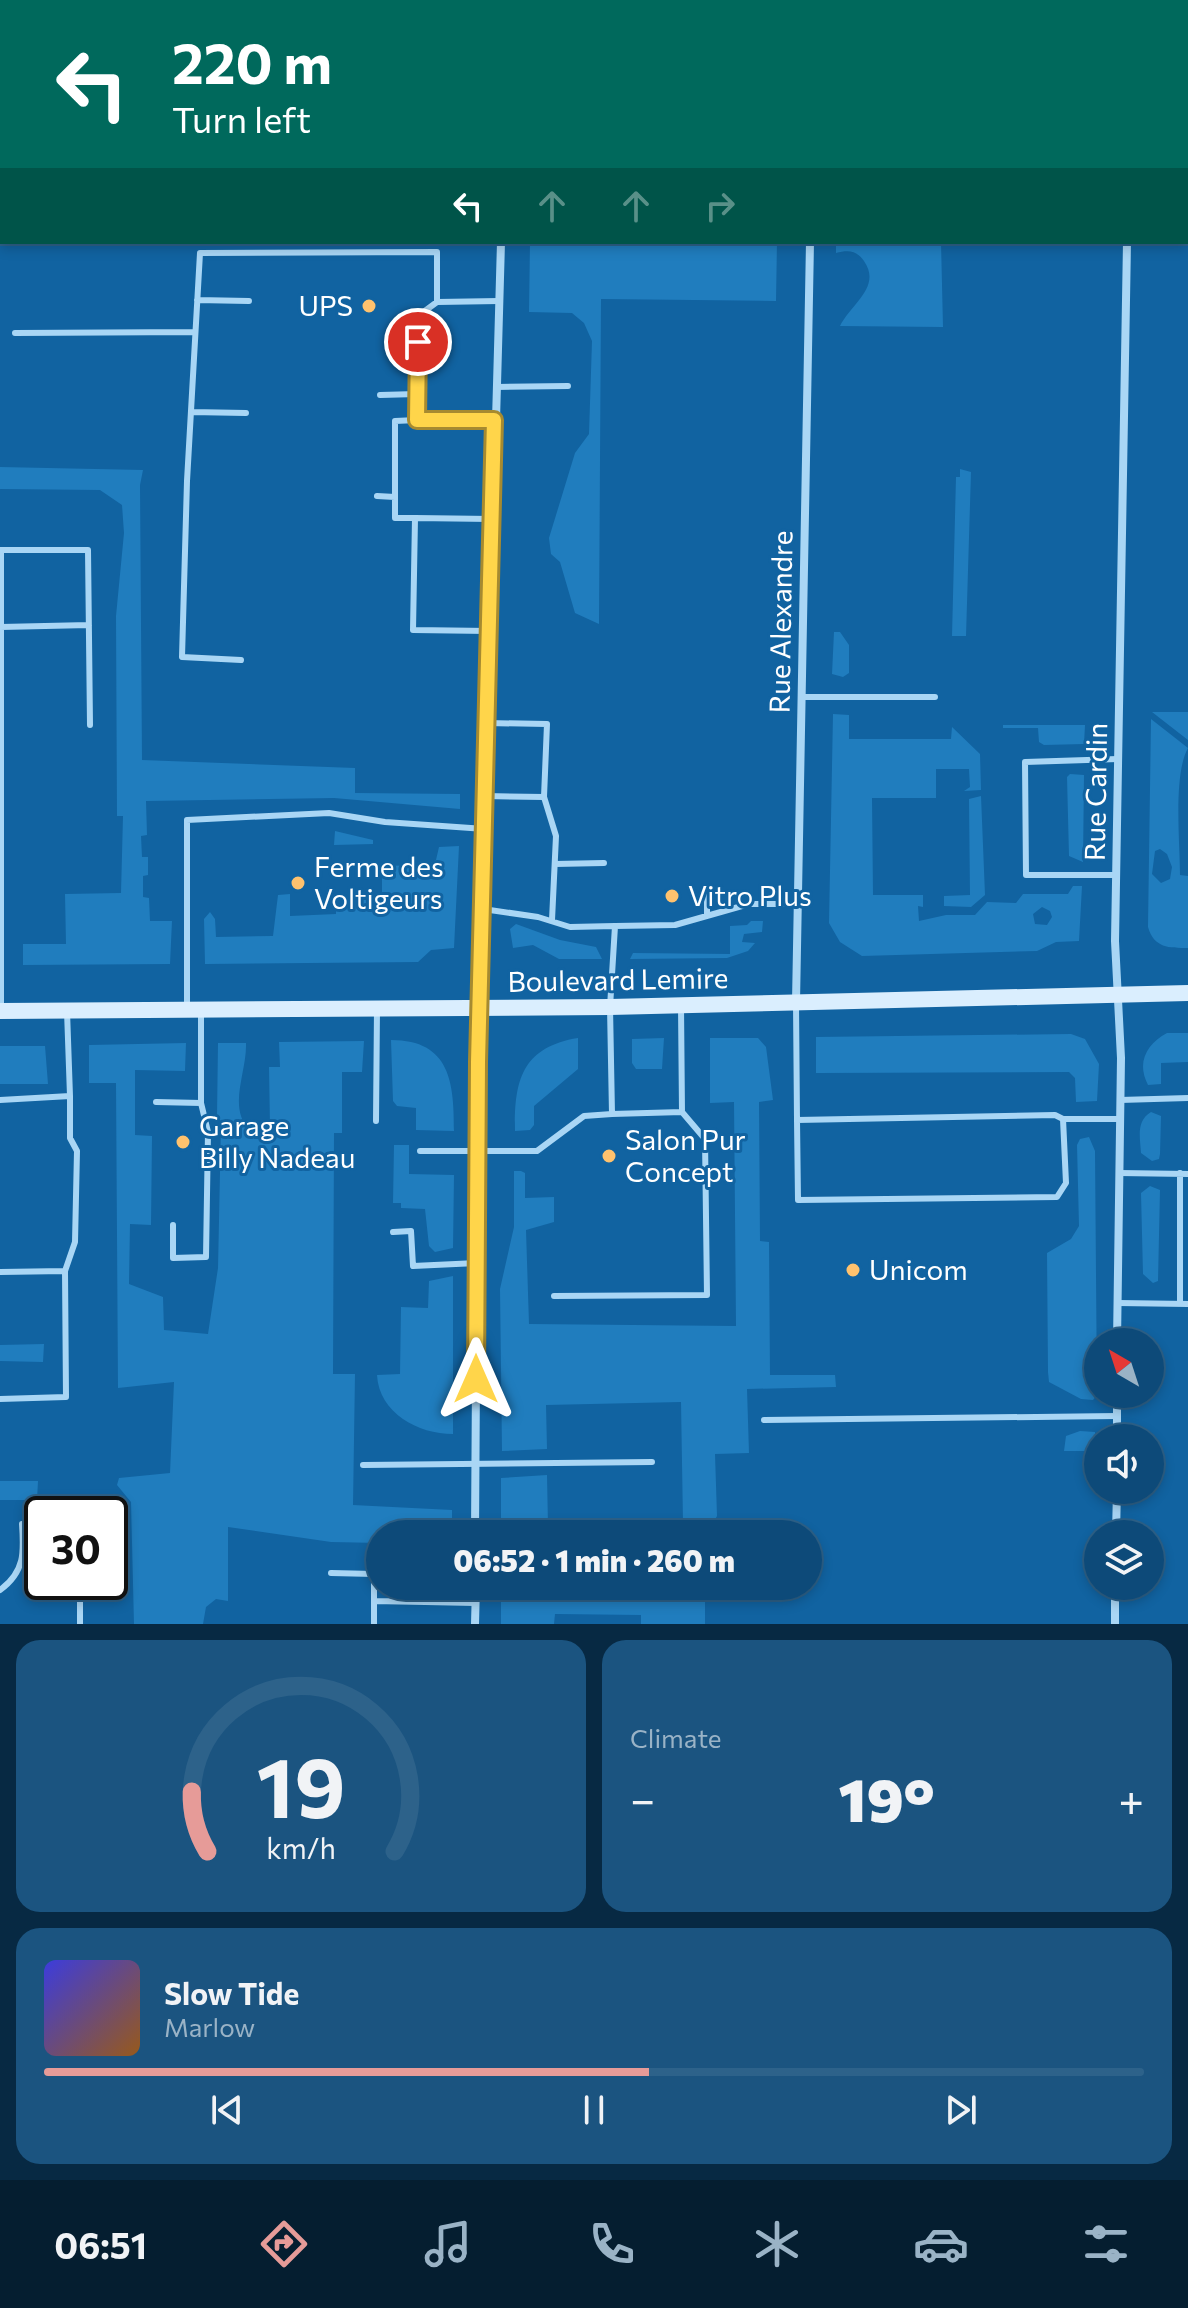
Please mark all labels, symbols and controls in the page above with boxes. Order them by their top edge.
text: 220 m [172,27,332,96]
icon: left [40,32,144,136]
text: Turn left [172,96,311,140]
icon: left [446,184,490,228]
icon: ahead [530,184,574,228]
icon: ahead [614,184,658,228]
icon: right [698,184,742,228]
place label: UPS [299,288,353,322]
marker: UPS [360,297,378,315]
pin [384,308,452,376]
icon: arrive [396,320,440,364]
street label: Rue Alexandre [761,530,799,714]
street label: Rue Cardin [1077,723,1113,861]
place label: Ferme des Voltigeurs [314,849,444,915]
marker: Ferme des Voltigeurs [289,874,307,892]
place label: Vitro Plus [688,878,812,912]
marker: Vitro Plus [663,887,681,905]
street label: Boulevard Lemire [507,960,729,998]
place label: Garage Billy Nadeau [199,1108,355,1174]
place label: Salon Pur Concept [625,1122,746,1188]
marker: Garage Billy Nadeau [174,1133,192,1151]
marker: Salon Pur Concept [600,1147,618,1165]
place label: Unicom [869,1252,968,1286]
marker: Unicom [844,1261,862,1279]
north arrow [1084,1328,1164,1408]
map controls [1084,1328,1164,1600]
position arrow [434,1337,518,1421]
button: sound [1084,1424,1164,1504]
speed limit sign: 30 [24,1496,128,1600]
button: layers [1084,1520,1164,1600]
text: 06:52 · 1 min · 260 m [453,1541,735,1578]
text: Climate [630,1722,722,1753]
text: 19 [257,1733,345,1835]
text: 19° [838,1761,935,1834]
text: − [630,1771,655,1825]
text: + [1118,1771,1144,1825]
text: km/h [266,1830,336,1865]
text: Slow Tide [164,1974,299,2011]
text: Marlow [164,2011,255,2042]
icon: previous [205,2088,249,2132]
icon: pause [572,2088,616,2132]
icon: next [939,2088,983,2132]
icon: directions [256,2216,312,2272]
icon: music [420,2216,476,2272]
icon: phone [584,2216,640,2272]
icon: climate [749,2216,805,2272]
icon: car [913,2216,969,2272]
icon: filters [1078,2216,1134,2272]
text: 06:51 [54,2222,147,2266]

